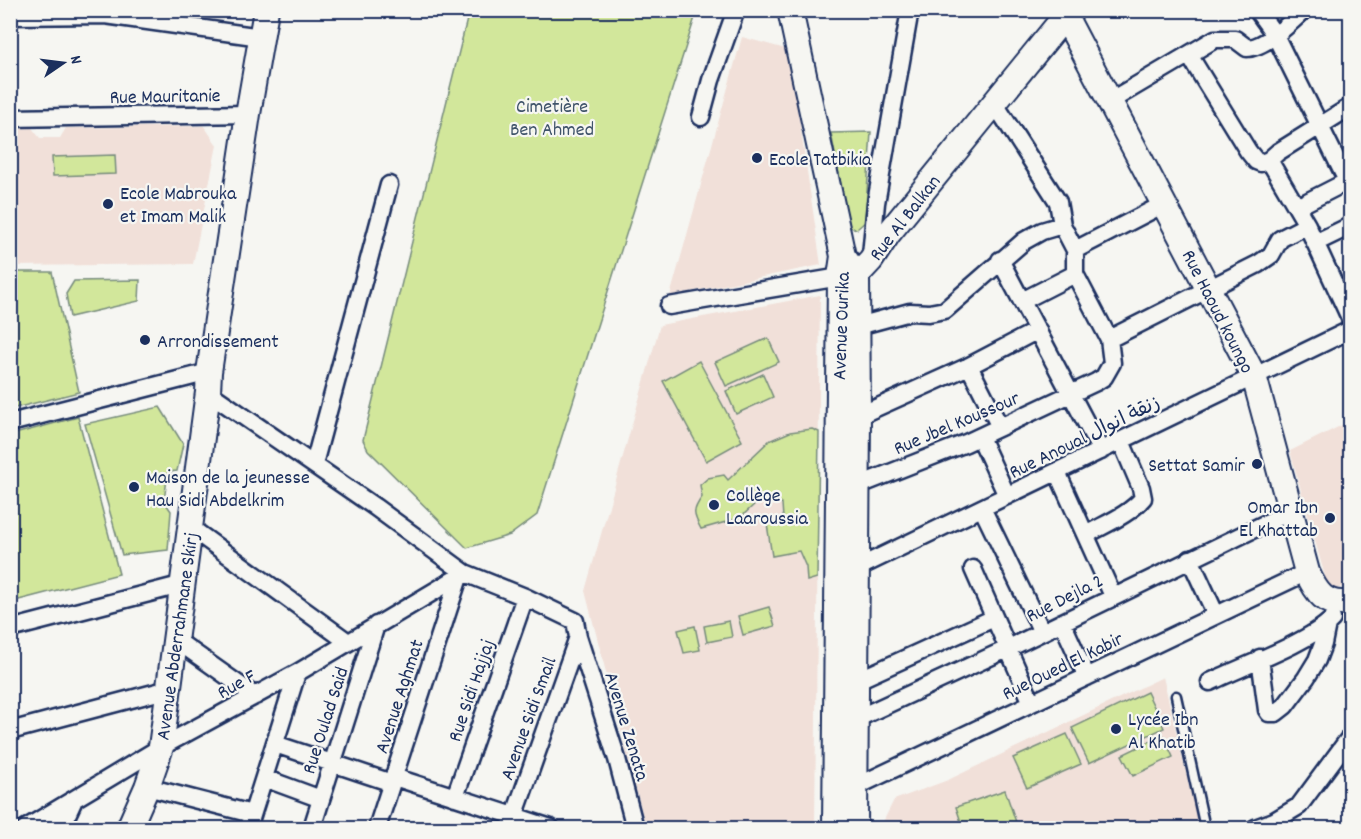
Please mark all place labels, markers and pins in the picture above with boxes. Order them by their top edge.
place label: Ecole Tatbikia [769,147,872,175]
marker: Ecole Tatbikia [750,151,764,165]
place label: Ecole Mabrouka et Imam Malik [120,181,237,232]
marker: Ecole Mabrouka et Imam Malik [101,197,115,211]
place label: Arrondissement [157,329,279,357]
marker: Arrondissement [138,333,152,347]
place label: Settat Samir [1148,453,1246,481]
marker: Settat Samir [1250,457,1264,471]
place label: Maison de la jeunesse Hau Sidi Abdelkrim [146,465,310,516]
marker: Maison de la jeunesse Hau Sidi Abdelkrim [127,480,141,494]
place label: Collège Laaroussia [726,483,808,534]
place label: Omar Ibn El Khattab [1239,495,1318,546]
marker: Collège Laaroussia [707,498,721,512]
marker: Omar Ibn El Khattab [1323,511,1337,525]
place label: Lycée Ibn Al Khatib [1128,707,1198,758]
marker: Lycée Ibn Al Khatib [1109,722,1123,736]

